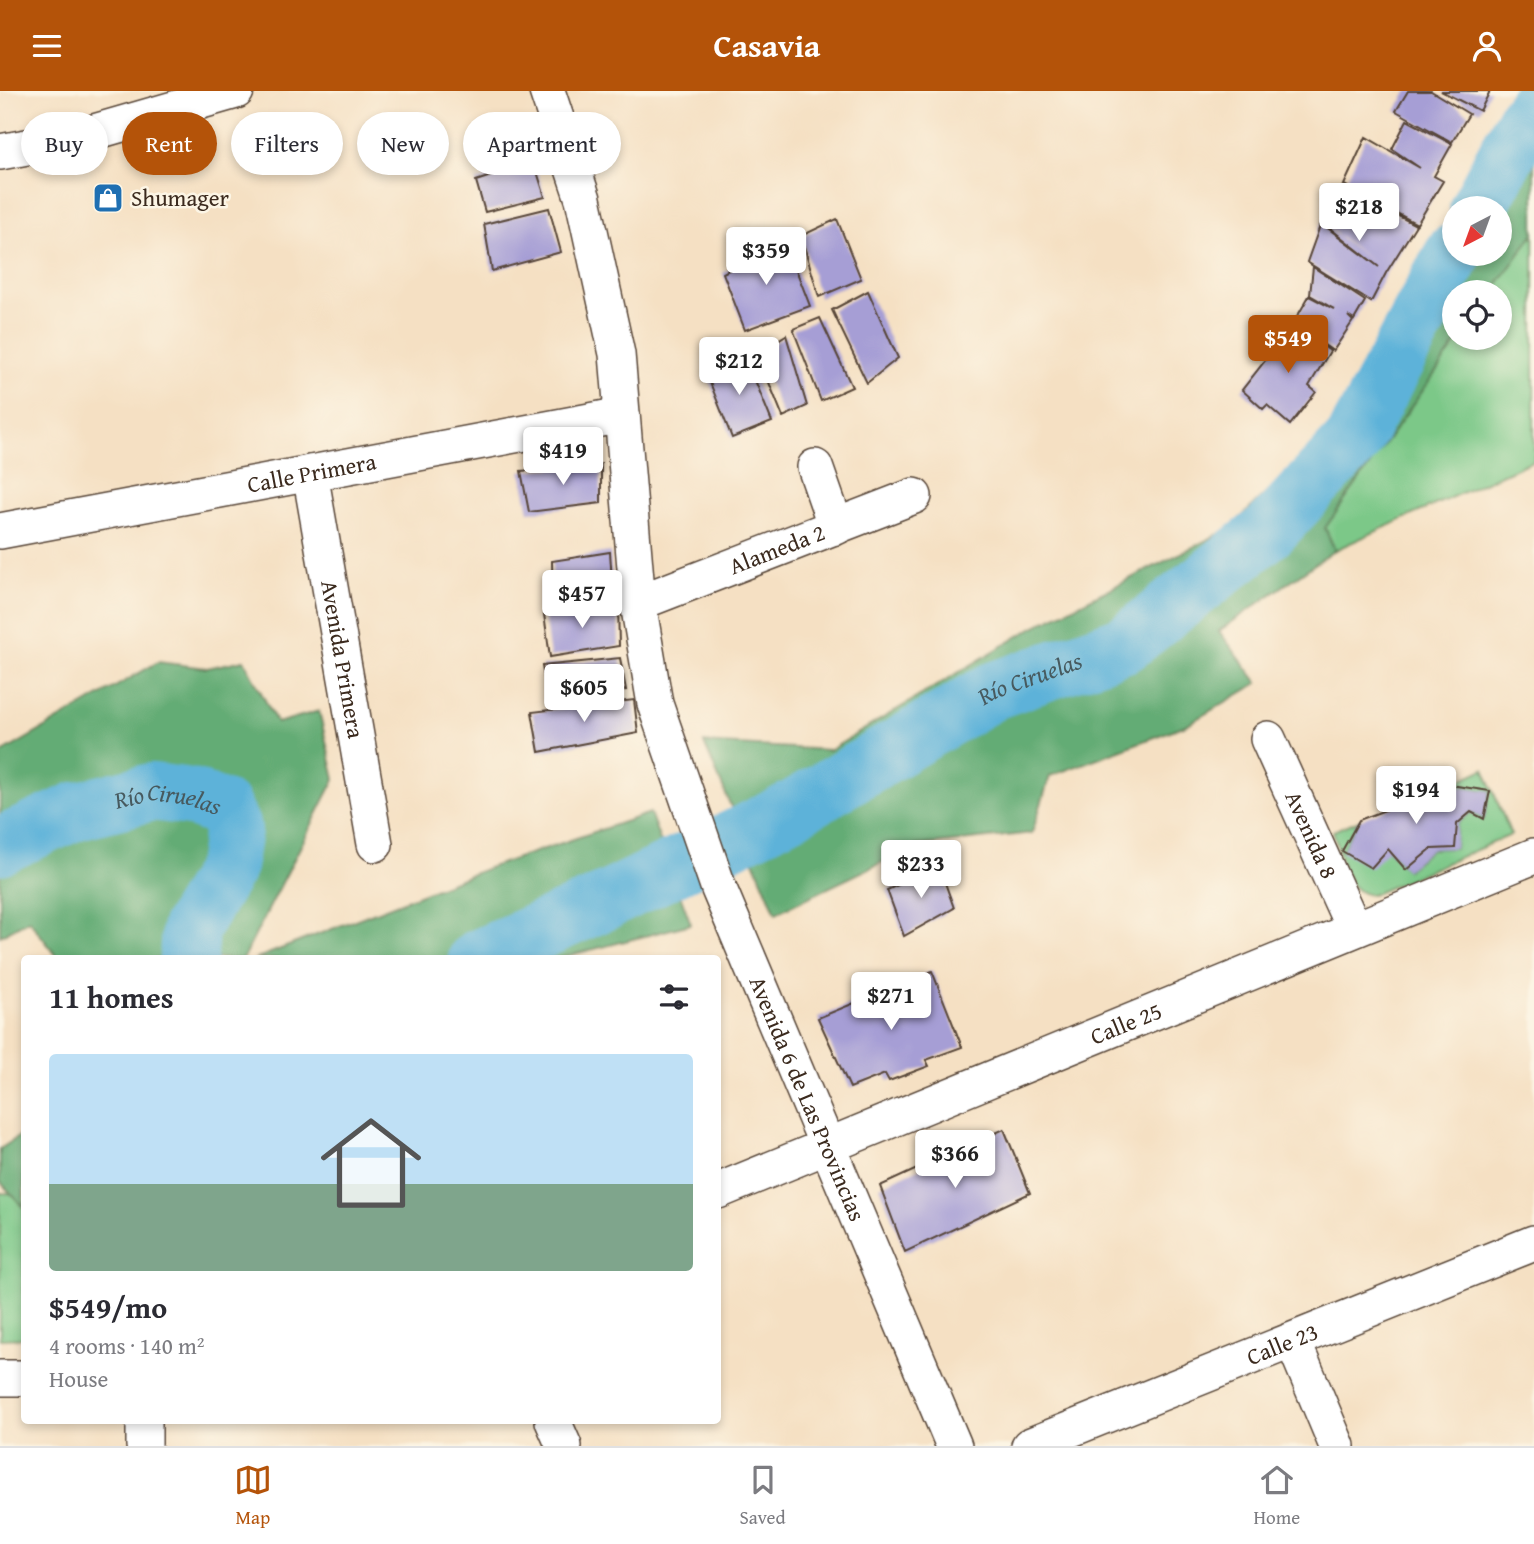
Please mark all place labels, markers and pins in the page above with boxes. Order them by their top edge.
shop icon: Shumager [91,181,125,215]
place label: Shumager [131,181,229,214]
pin: $218 [1318,183,1400,243]
pin: $359 [725,227,807,287]
pin: $549 [1247,315,1329,375]
pin: $212 [698,337,780,397]
pin: $419 [522,427,604,487]
pin: $457 [541,571,623,630]
pin: $605 [543,665,625,724]
pin: $194 [1375,767,1457,826]
pin: $233 [880,841,962,900]
pin: $271 [850,972,932,1032]
pin: $366 [914,1131,996,1190]

